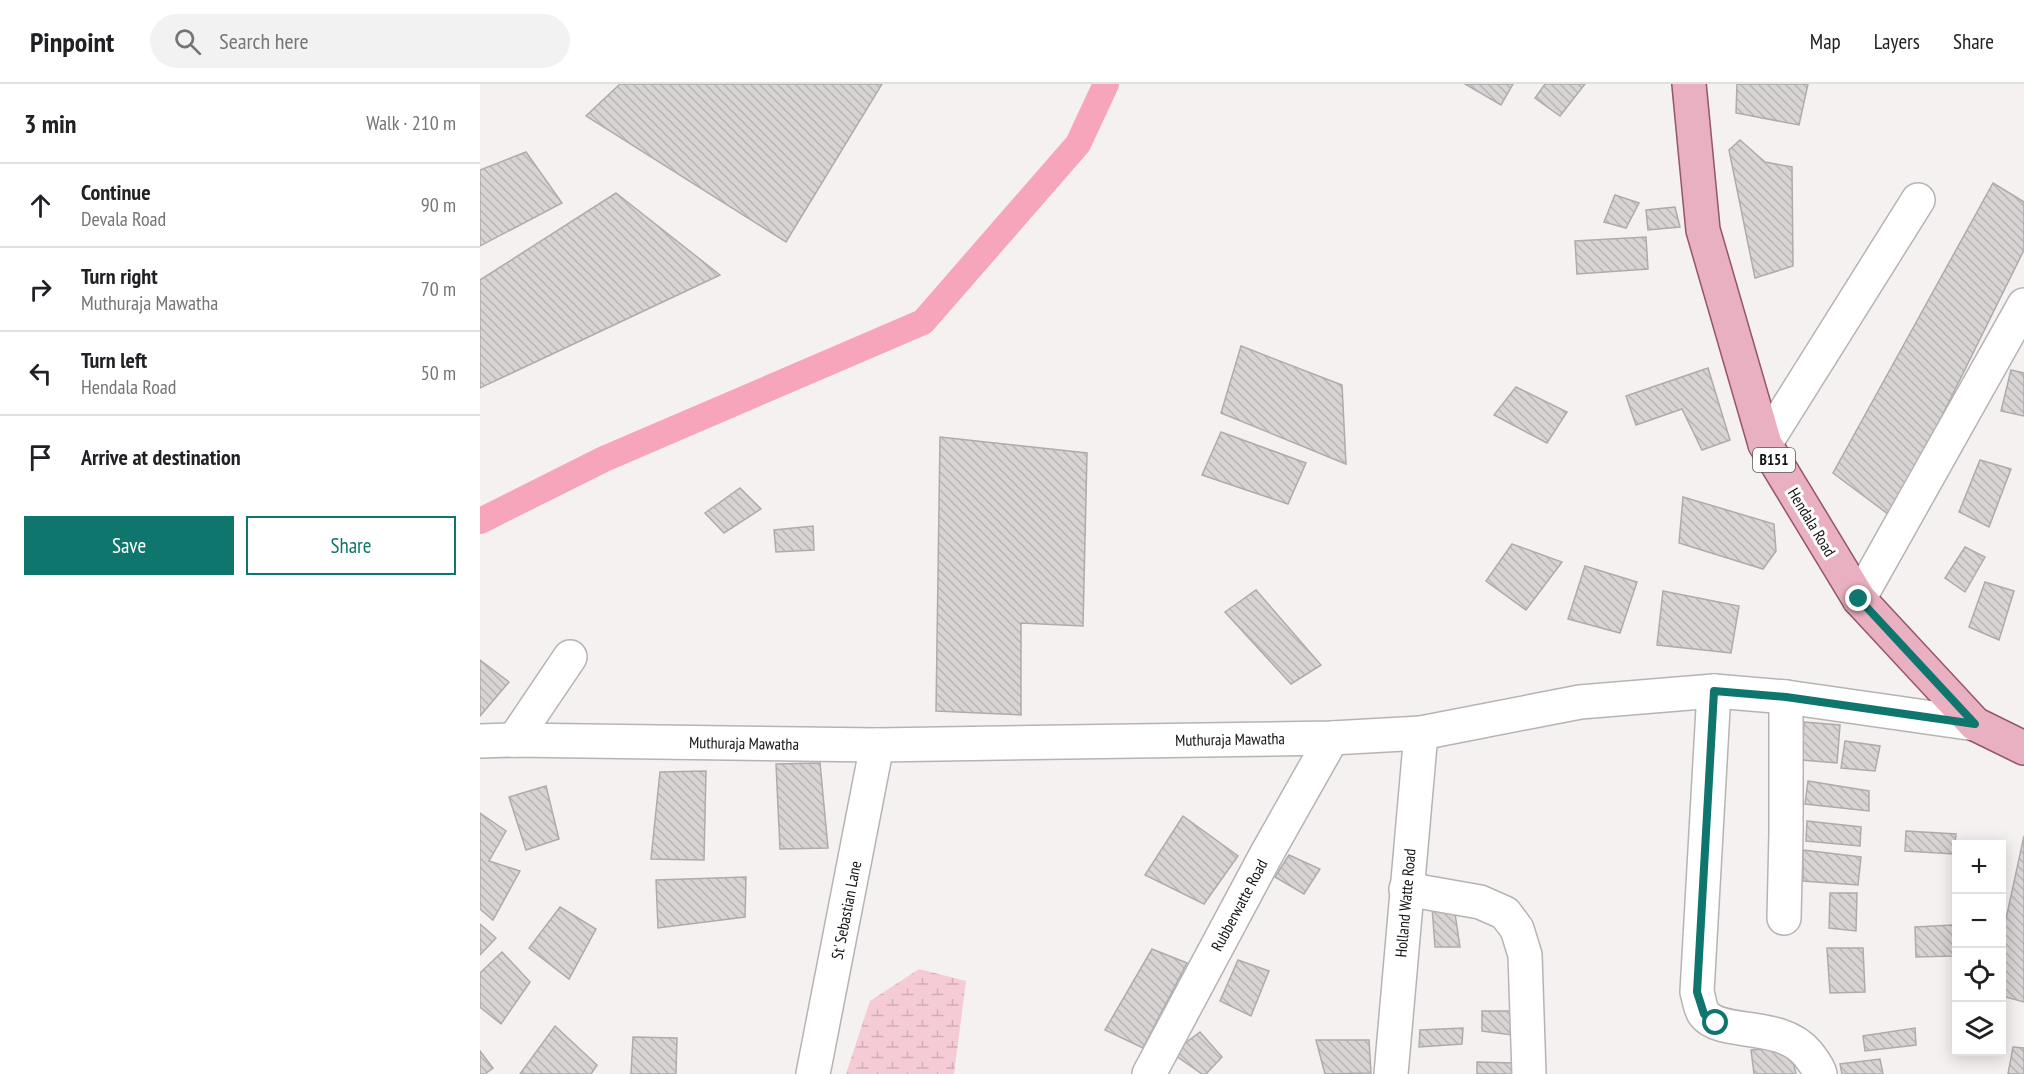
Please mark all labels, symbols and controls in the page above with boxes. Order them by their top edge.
search box [150,14,570,68]
text: Pinpoint [30,23,114,60]
icon: search [171,25,204,58]
text: Search here [219,27,309,55]
text: Map [1810,28,1841,55]
text: Layers [1874,28,1920,55]
text: Share [1953,28,1994,55]
text: 3 min [24,107,77,140]
text: Walk · 210 m [366,110,456,136]
text: Continue [81,178,151,206]
icon: ahead [24,189,57,222]
text: 90 m [421,192,456,218]
text: Devala Road [81,206,166,232]
text: Turn right [81,262,158,290]
icon: right [24,273,57,306]
text: 70 m [421,276,456,302]
text: Muthuraja Mawatha [81,290,218,316]
text: Turn left [81,346,147,374]
icon: left [24,357,57,390]
text: 50 m [421,360,456,386]
text: Hendala Road [81,374,176,400]
icon: arrive [24,441,57,474]
text: Arrive at destination [81,443,241,471]
road number: B151 [1753,448,1795,472]
street label: Hendala Road [1784,484,1840,560]
button: Save [24,516,234,575]
button: Share [246,516,456,575]
route end [1845,585,1871,611]
street label: Muthuraja Mawatha [1175,728,1285,750]
street label: Muthuraja Mawatha [689,732,799,754]
map controls [1952,840,2006,1056]
button: + [1952,840,2006,894]
street label: Holland Watte Road [1390,848,1420,958]
street label: Rubberwatte Road [1206,856,1272,954]
street label: St' Sebastian Lane [827,859,865,961]
button: − [1952,894,2006,948]
button: locate [1952,948,2006,1002]
button: layers [1952,1002,2006,1056]
route start [1702,1009,1728,1035]

